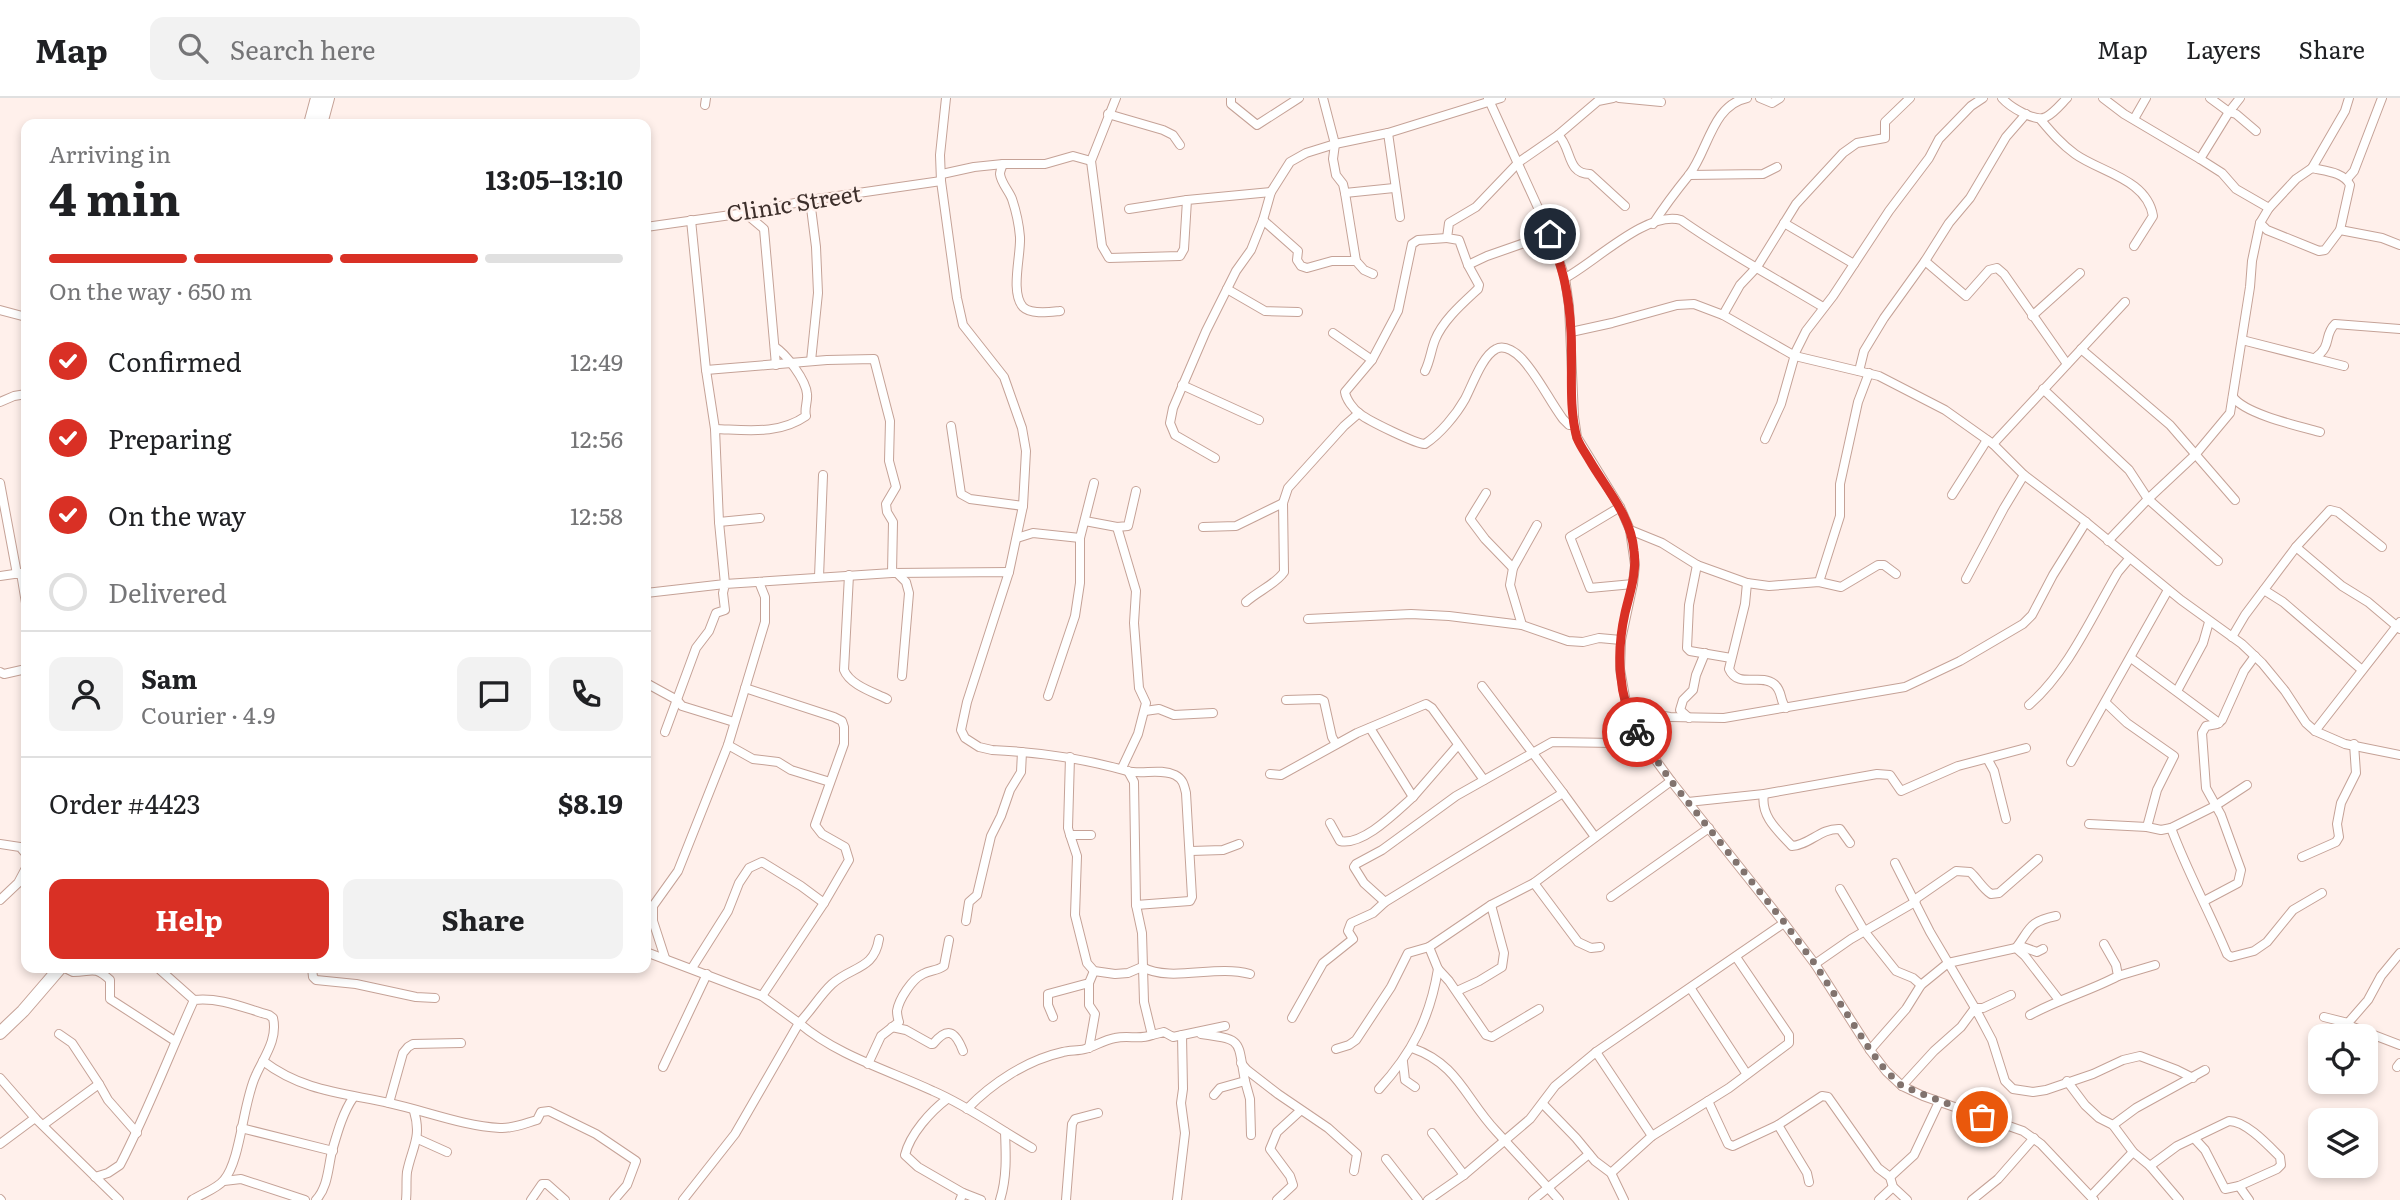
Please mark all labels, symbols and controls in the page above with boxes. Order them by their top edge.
search box [150,17,640,80]
text: Map [35,24,108,73]
icon: search [174,29,212,67]
text: Search here [230,29,376,68]
text: Map [2097,31,2148,66]
text: Layers [2186,31,2260,66]
text: Share [2298,31,2365,66]
text: Arriving in [49,136,171,170]
text: 13:05–13:10 [486,159,623,198]
text: 4 min [49,162,181,230]
street label: Clinic Street [724,174,864,229]
pin [1520,204,1580,264]
icon: home [1531,215,1569,253]
text: On the way · 650 m [49,273,252,307]
text: Confirmed [108,341,242,380]
icon: check [49,342,87,380]
text: 12:49 [570,344,623,378]
text: Preparing [108,418,231,457]
icon: check [49,419,87,457]
text: 12:56 [570,421,623,455]
text: On the way [108,495,246,534]
icon: check [49,496,87,534]
text: 12:58 [570,498,623,532]
text: Delivered [108,572,227,611]
button: person [49,657,123,731]
button: chat [457,657,531,731]
button: phone [549,657,623,731]
text: Sam [141,658,197,697]
text: Courier · 4.9 [141,697,275,731]
courier [1602,697,1672,767]
icon: bike [1618,713,1656,751]
text: Order #4423 [49,783,201,822]
text: $8.19 [558,783,623,822]
button: Help [49,879,329,959]
button: Share [343,879,623,959]
map controls [2308,1024,2378,1178]
button: locate [2308,1024,2378,1094]
pin [1952,1087,2012,1147]
icon: bag [1963,1098,2001,1136]
button: layers [2308,1108,2378,1178]

